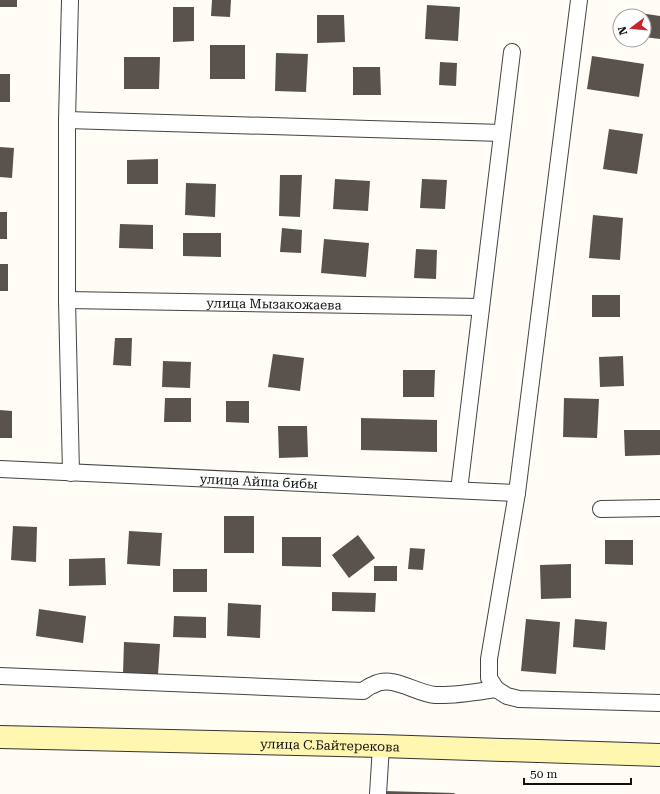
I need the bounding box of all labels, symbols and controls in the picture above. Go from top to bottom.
north arrow [612,8,652,48]
text: N [615,24,630,36]
street label: улица Мызакожаева [206,295,342,313]
street label: улица Айша бибы [199,471,318,492]
street label: улица С.Байтерекова [260,736,400,755]
scale bar [524,760,631,786]
text: 50 m [530,767,557,781]

